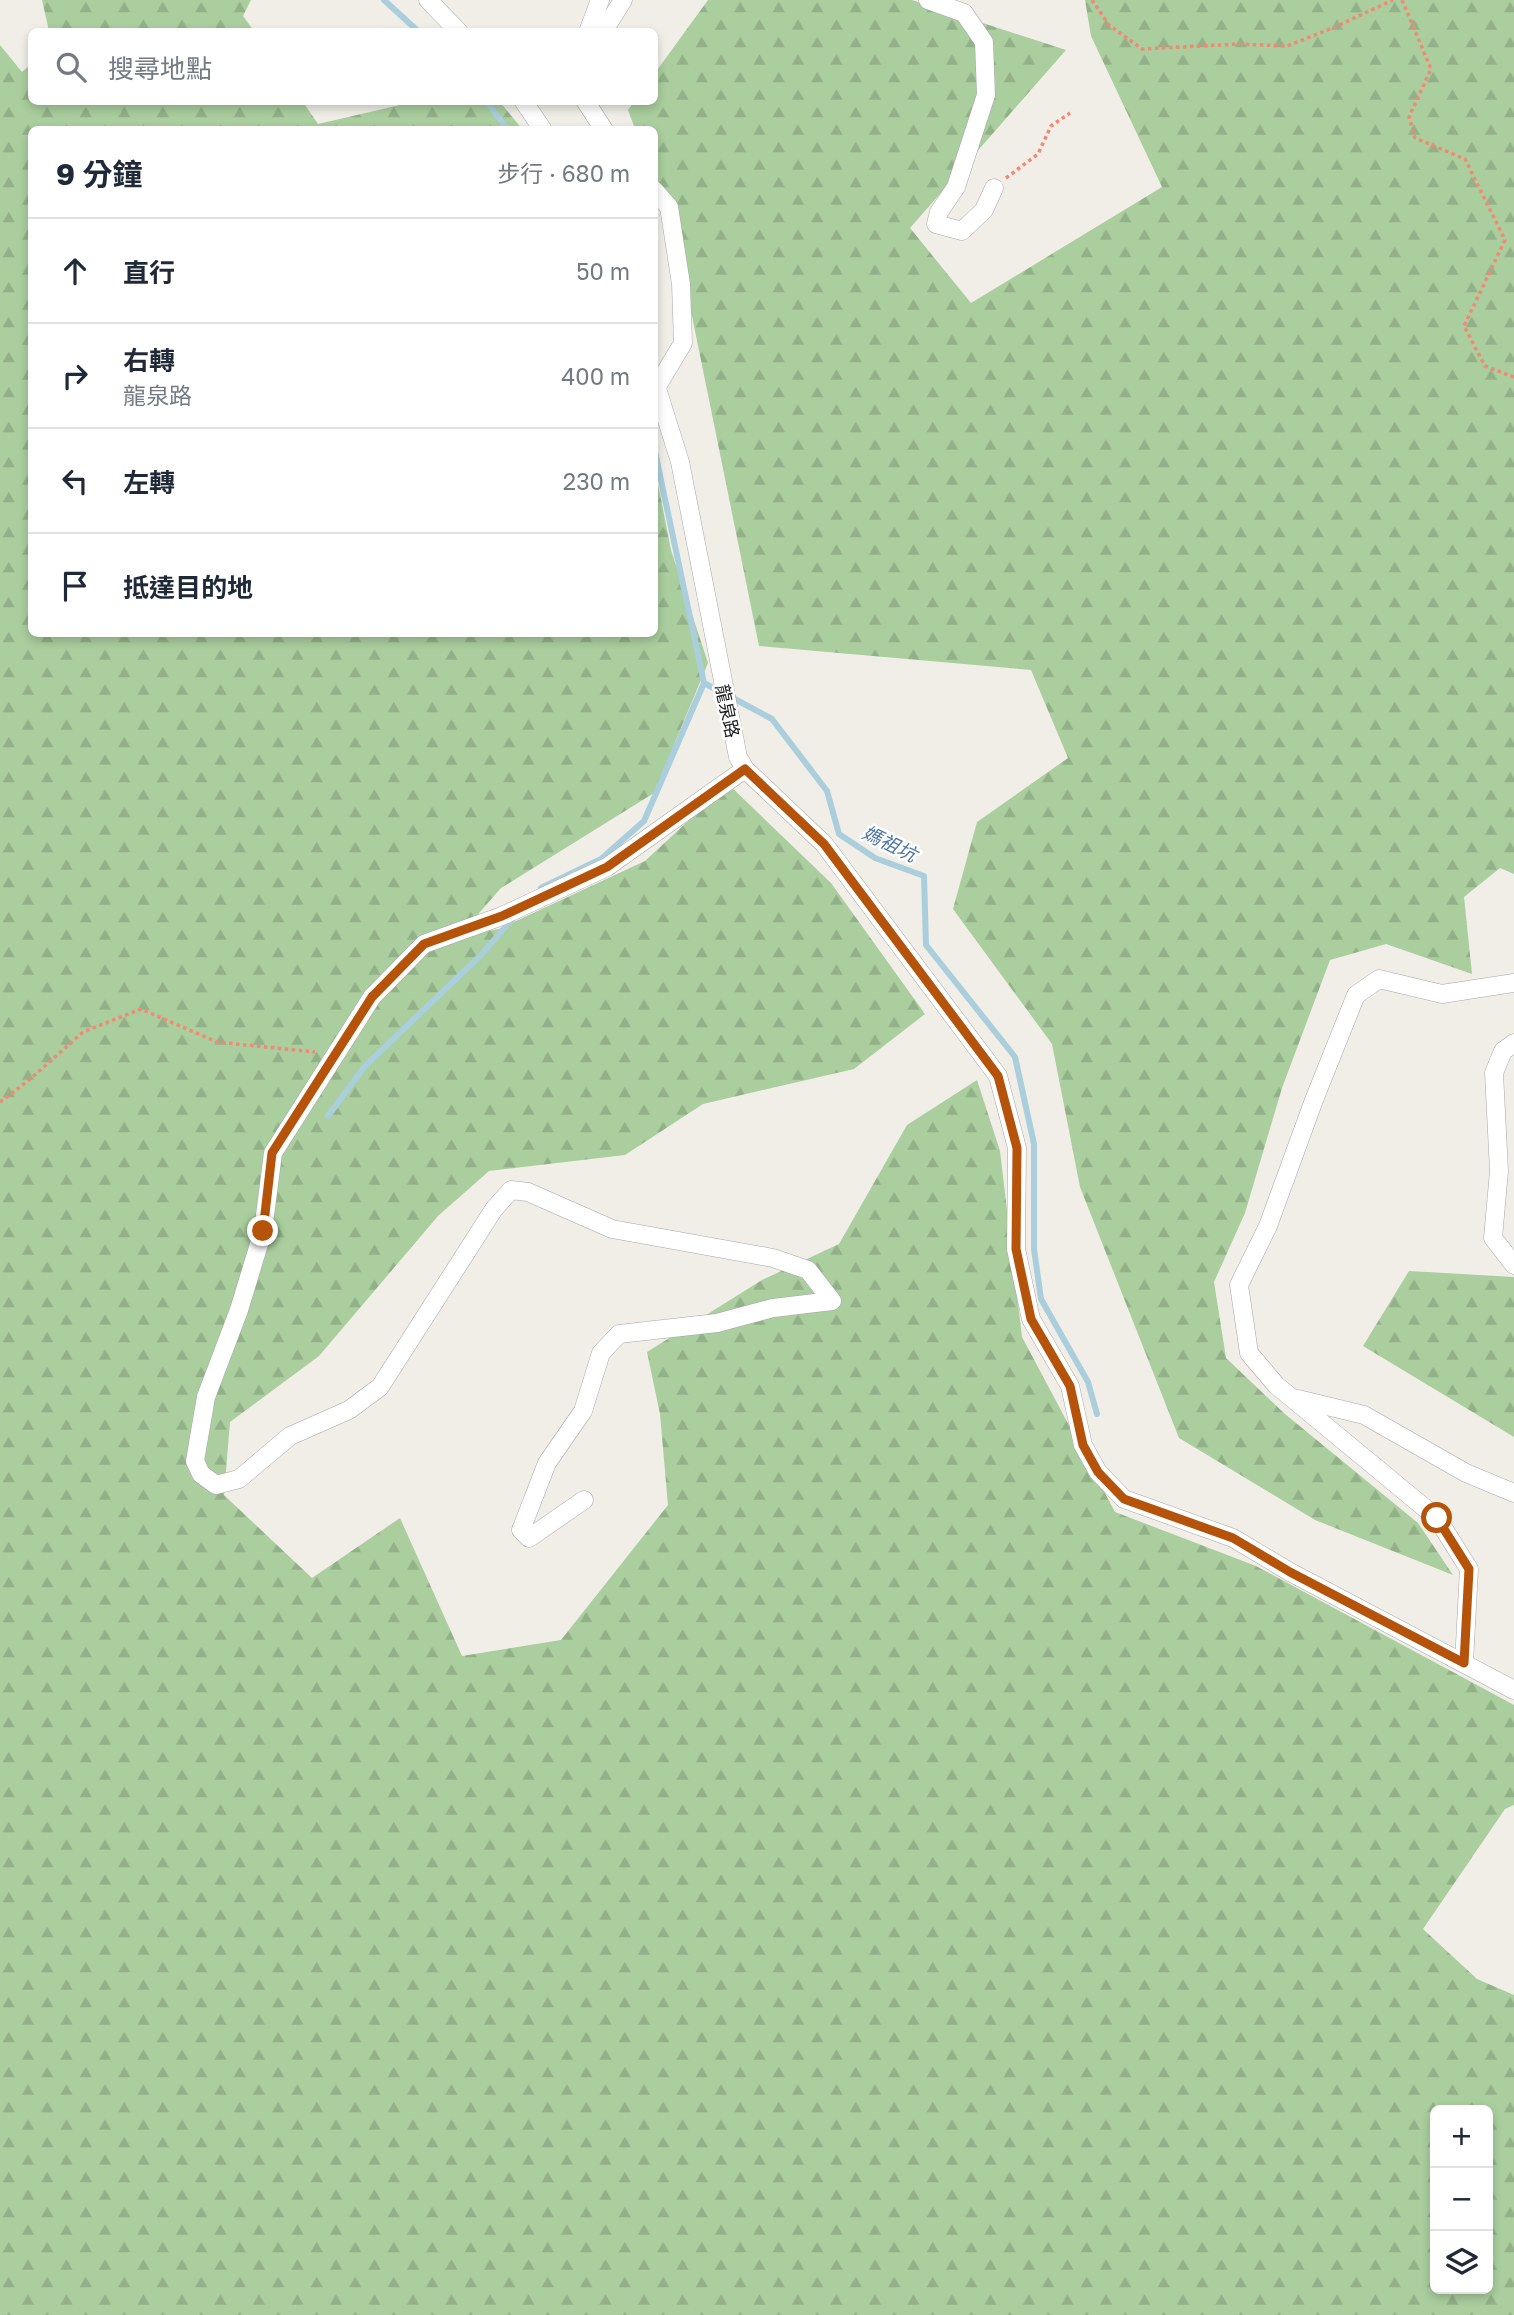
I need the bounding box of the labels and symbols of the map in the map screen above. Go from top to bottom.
street label: 龍泉路 [712,682,744,740]
water label: 媽祖坑 [859,820,923,867]
route end [247,1215,278,1246]
route start [1421,1502,1452,1533]

